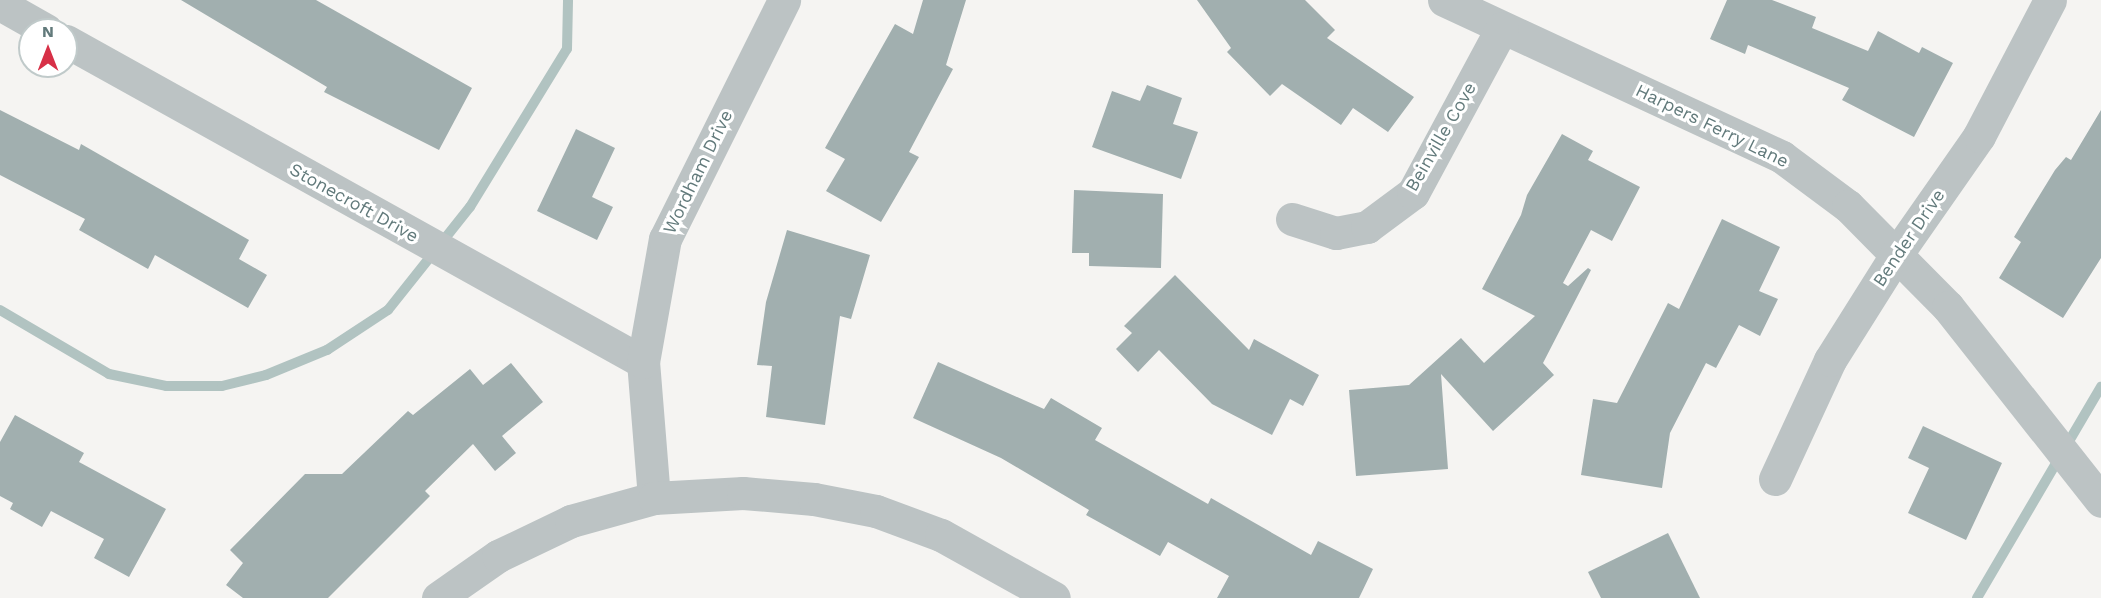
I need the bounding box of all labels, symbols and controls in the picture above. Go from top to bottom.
north arrow [18,18,78,78]
text: N [42,22,54,41]
street label: Beinville Cove [1401,79,1481,195]
street label: Harpers Ferry Lane [1632,79,1792,173]
street label: Wordham Drive [659,106,737,238]
street label: Stonecroft Drive [286,159,422,247]
street label: Bender Drive [1868,185,1950,291]

